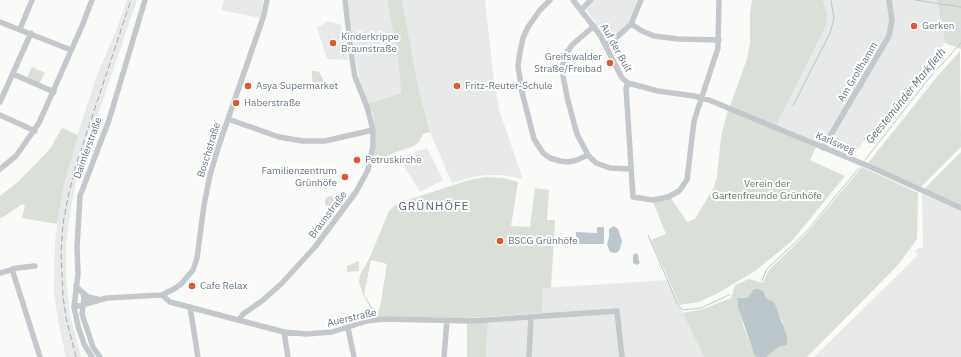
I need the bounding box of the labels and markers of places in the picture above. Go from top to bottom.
place label: Gerken [922,20,954,32]
marker: Gerken [909,21,919,31]
place label: Kinderkrippe Braunstraße [341,31,399,54]
marker: Kinderkrippe Braunstraße [328,38,338,48]
place label: Greifswalder Straße/Freibad [534,51,602,74]
marker: Greifswalder Straße/Freibad [605,58,615,68]
place label: Asya Supermarket [256,80,338,92]
place label: Fritz-Reuter-Schule [465,80,553,92]
marker: Asya Supermarket [243,81,253,91]
marker: Fritz-Reuter-Schule [452,81,462,91]
place label: Haberstraße [244,97,301,109]
marker: Haberstraße [231,98,241,108]
place label: Petruskirche [365,154,422,166]
marker: Petruskirche [352,155,362,165]
place label: Familienzentrum Grünhöfe [262,165,337,188]
marker: Familienzentrum Grünhöfe [340,172,350,182]
place label: BSCG Grünhöfe [508,235,578,247]
marker: BSCG Grünhöfe [495,236,505,246]
place label: Cafe Relax [200,280,247,292]
marker: Cafe Relax [187,281,197,291]

